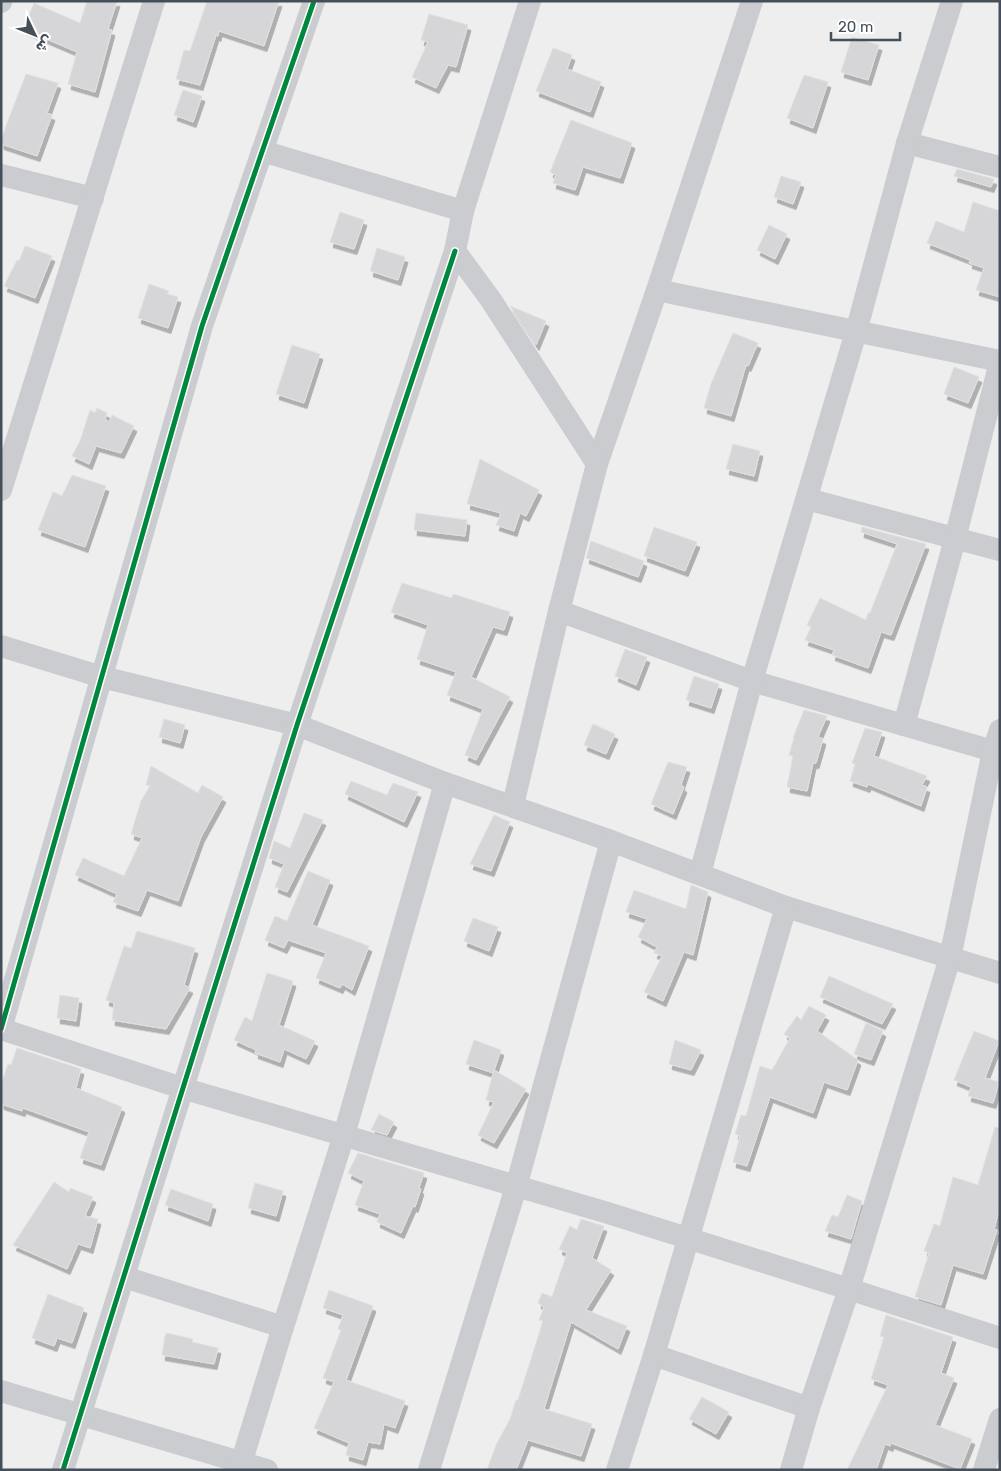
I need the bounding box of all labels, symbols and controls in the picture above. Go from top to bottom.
north arrow [10,10,60,60]
scale bar [831,10,900,42]
text: 20 m [838,18,873,36]
text: ش [32,31,56,56]

